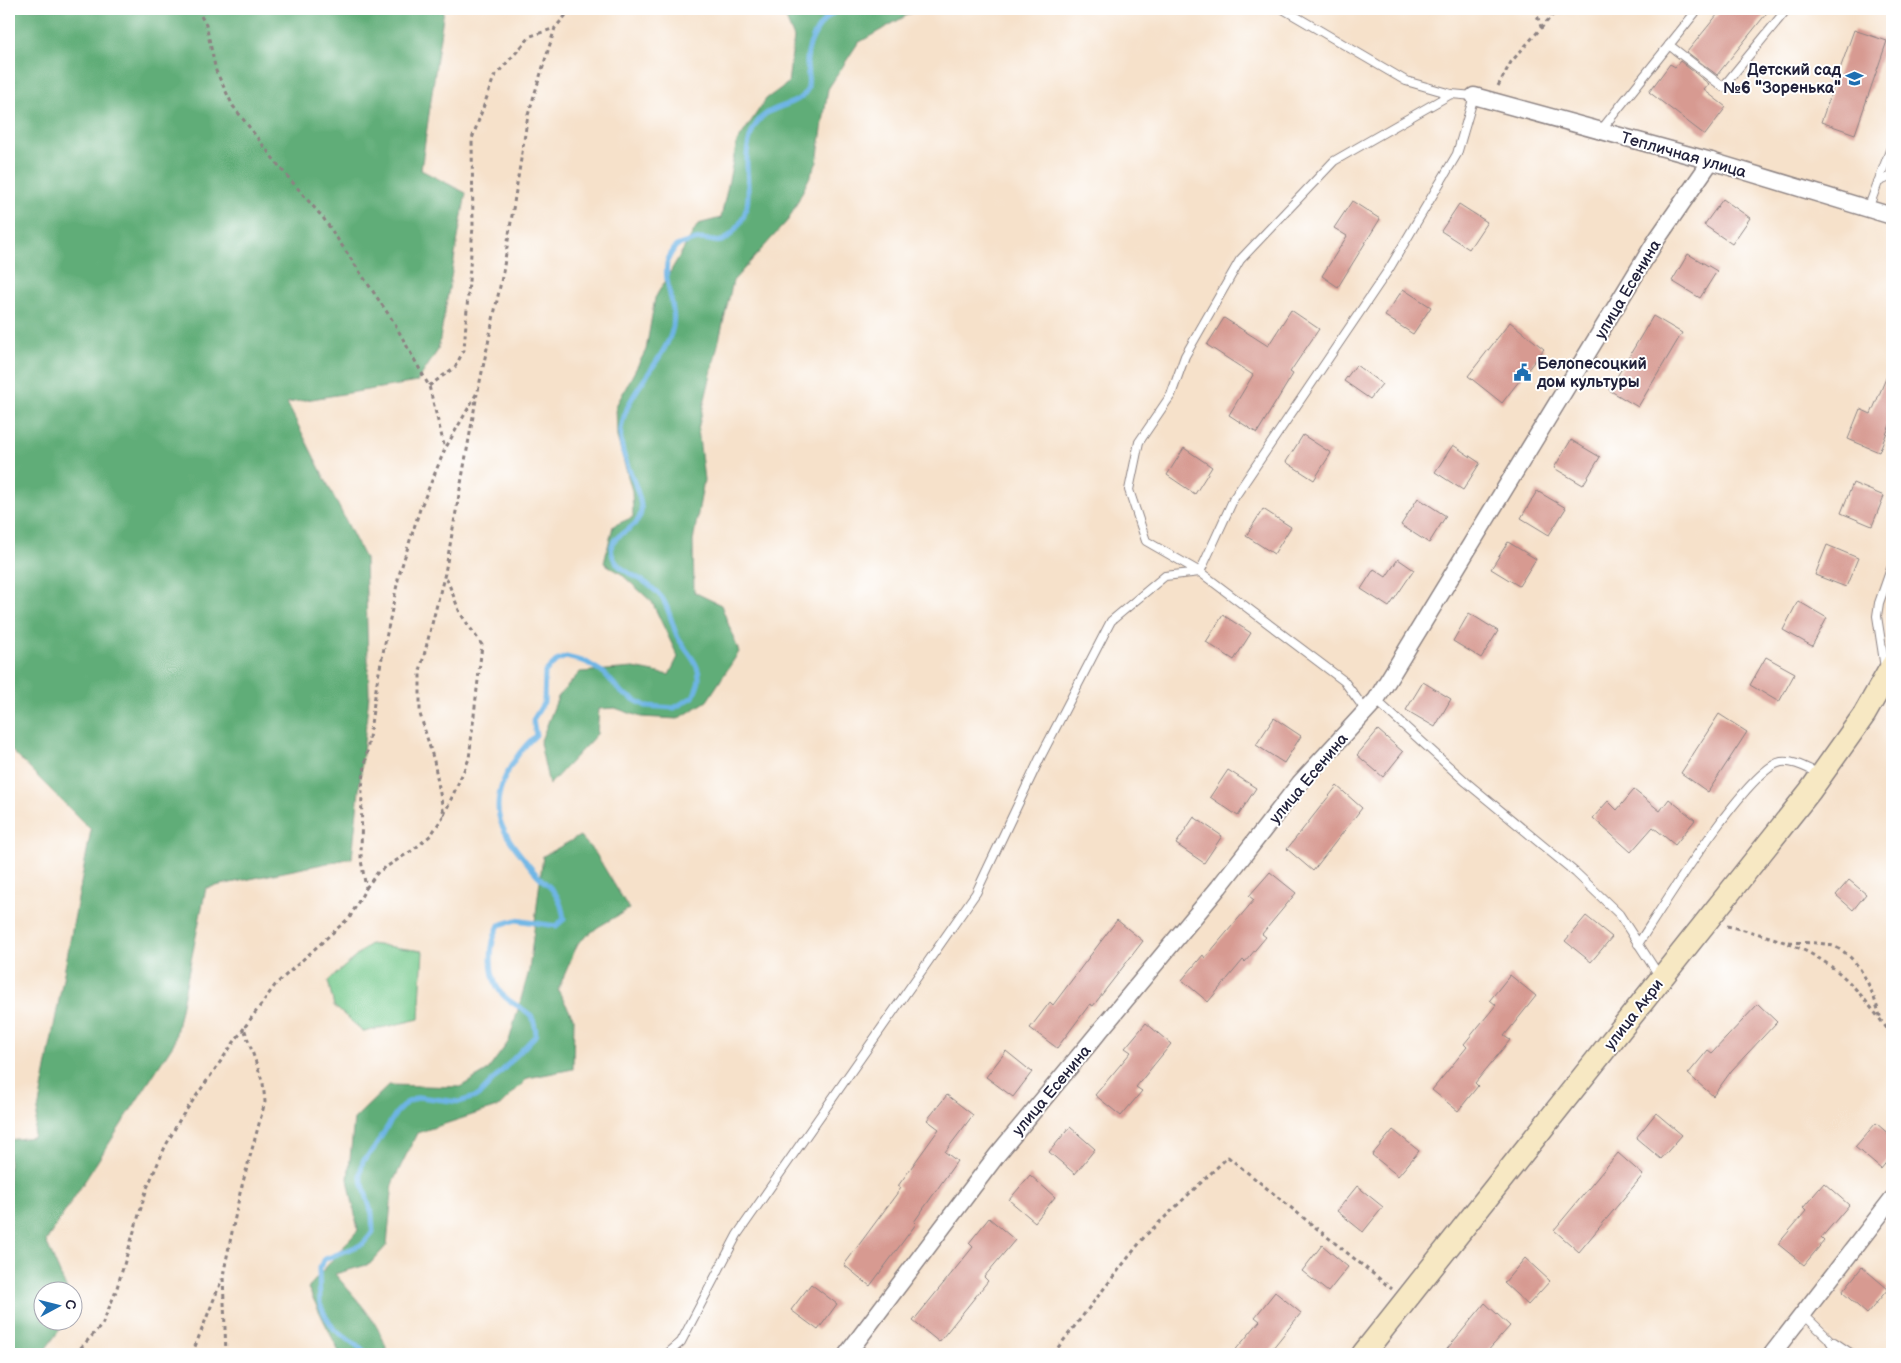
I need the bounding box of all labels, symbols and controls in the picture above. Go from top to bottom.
place label: Детский сад №6 "Зоренька" [1723,61,1841,98]
school or university icon: Детский сад №6 "Зоренька" [1845,68,1865,88]
street label: Тепличная улица [1619,128,1749,183]
street label: улица Есенина [1591,236,1666,343]
place label: Белопесоцкий дом культуры [1536,355,1647,392]
public building icon: Белопесоцкий дом культуры [1513,362,1533,382]
street label: улица Есенина [1266,729,1353,828]
street label: улица Акри [1601,976,1668,1054]
street label: улица Есенина [1009,1041,1096,1140]
north arrow [32,1280,82,1330]
text: С [61,1299,79,1311]

